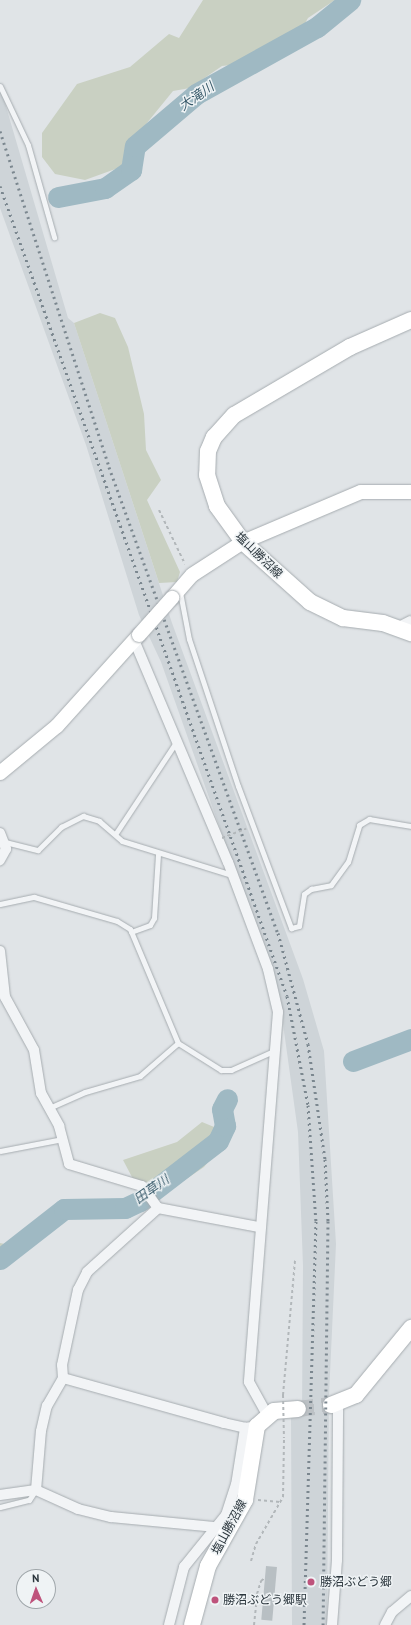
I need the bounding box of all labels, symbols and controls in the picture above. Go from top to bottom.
water label: 大滝川 [177,79,217,115]
street label: 塩山勝沼線 [232,529,286,581]
water label: 田草川 [132,1172,172,1208]
street label: 塩山勝沼線 [209,1497,249,1557]
north arrow [16,1569,56,1609]
text: N [32,1571,39,1585]
place label: 勝沼ぶどう郷 [320,1575,392,1589]
marker: 勝沼ぶどう郷 [305,1576,317,1588]
place label: 勝沼ぶどう郷駅 [223,1593,307,1607]
marker: 勝沼ぶどう郷駅 [210,1595,220,1605]

